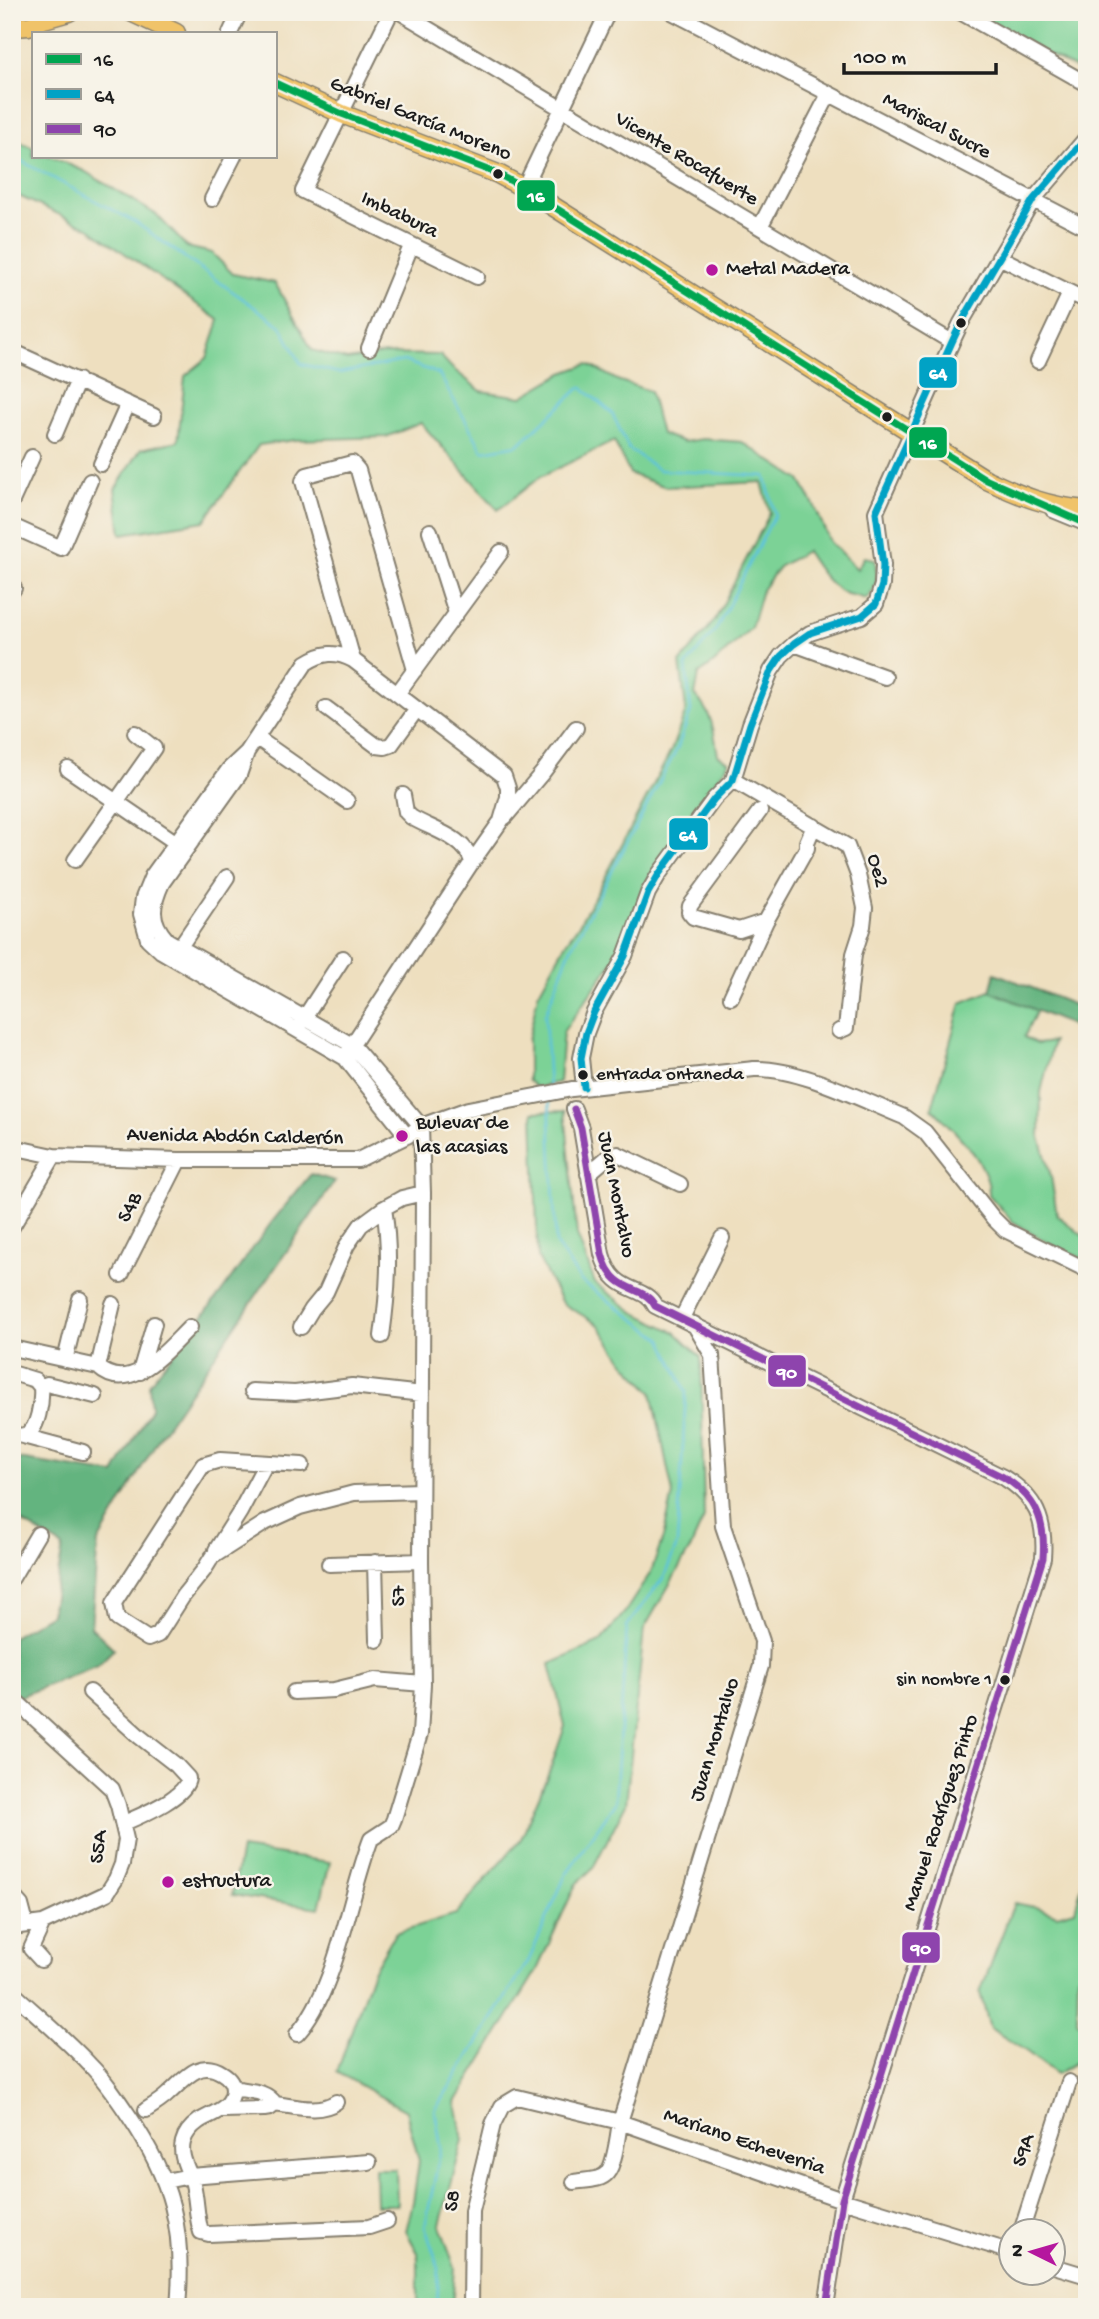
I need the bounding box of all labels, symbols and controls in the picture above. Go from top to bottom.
legend [32,32,276,158]
scale bar [844,32,996,76]
text: 100 m [853,47,906,72]
text: 16 [93,50,113,75]
street label: Gabriel García Moreno [326,72,515,168]
text: 64 [94,86,115,111]
street label: Mariscal Sucre [877,88,996,167]
street label: Vicente Rocafuerte [609,107,763,213]
text: 90 [93,120,117,145]
unlabelled marker [491,167,505,181]
line badge: 16 [516,179,556,212]
street label: Imbabura [356,187,443,246]
text: 16 [526,187,545,210]
place label: Metal Madera [726,258,851,283]
marker: Metal Madera [704,262,720,278]
unlabelled marker [954,316,968,330]
line badge: 64 [918,356,958,389]
text: 64 [929,364,948,387]
unlabelled marker [880,410,894,424]
line badge: 16 [908,426,948,459]
text: 16 [918,434,937,457]
line badge: 64 [668,817,709,851]
text: 64 [679,826,698,849]
street label: Oe2 [859,851,893,891]
place label: entrada ontaneda [596,1064,745,1087]
marker: entrada ontaneda [576,1068,590,1082]
place label: Bulevar de las acasias [415,1112,510,1161]
street label: Avenida Abdón Calderón [126,1124,344,1152]
marker: Bulevar de las acasias [394,1128,410,1144]
street label: Juan Montalvo [591,1130,640,1260]
street label: S4B [113,1188,150,1227]
line badge: 90 [767,1354,807,1388]
text: 90 [776,1363,797,1386]
street label: S7 [387,1584,413,1607]
place label: sin nombre 1 [896,1669,992,1692]
marker: sin nombre 1 [998,1673,1012,1687]
street label: Juan Montalvo [685,1675,747,1805]
street label: Manuel Rodríguez Pinto [898,1711,986,1914]
street label: S5A [86,1827,115,1865]
place label: estructura [182,1870,272,1895]
marker: estructura [160,1874,176,1890]
line badge: 90 [901,1931,941,1964]
text: 90 [910,1939,931,1962]
street label: Mariano Echeverria [660,2104,829,2183]
street label: S9A [1008,2130,1042,2170]
street label: S8 [440,2189,468,2213]
north arrow [998,2218,1068,2288]
text: N [1007,2244,1031,2258]

